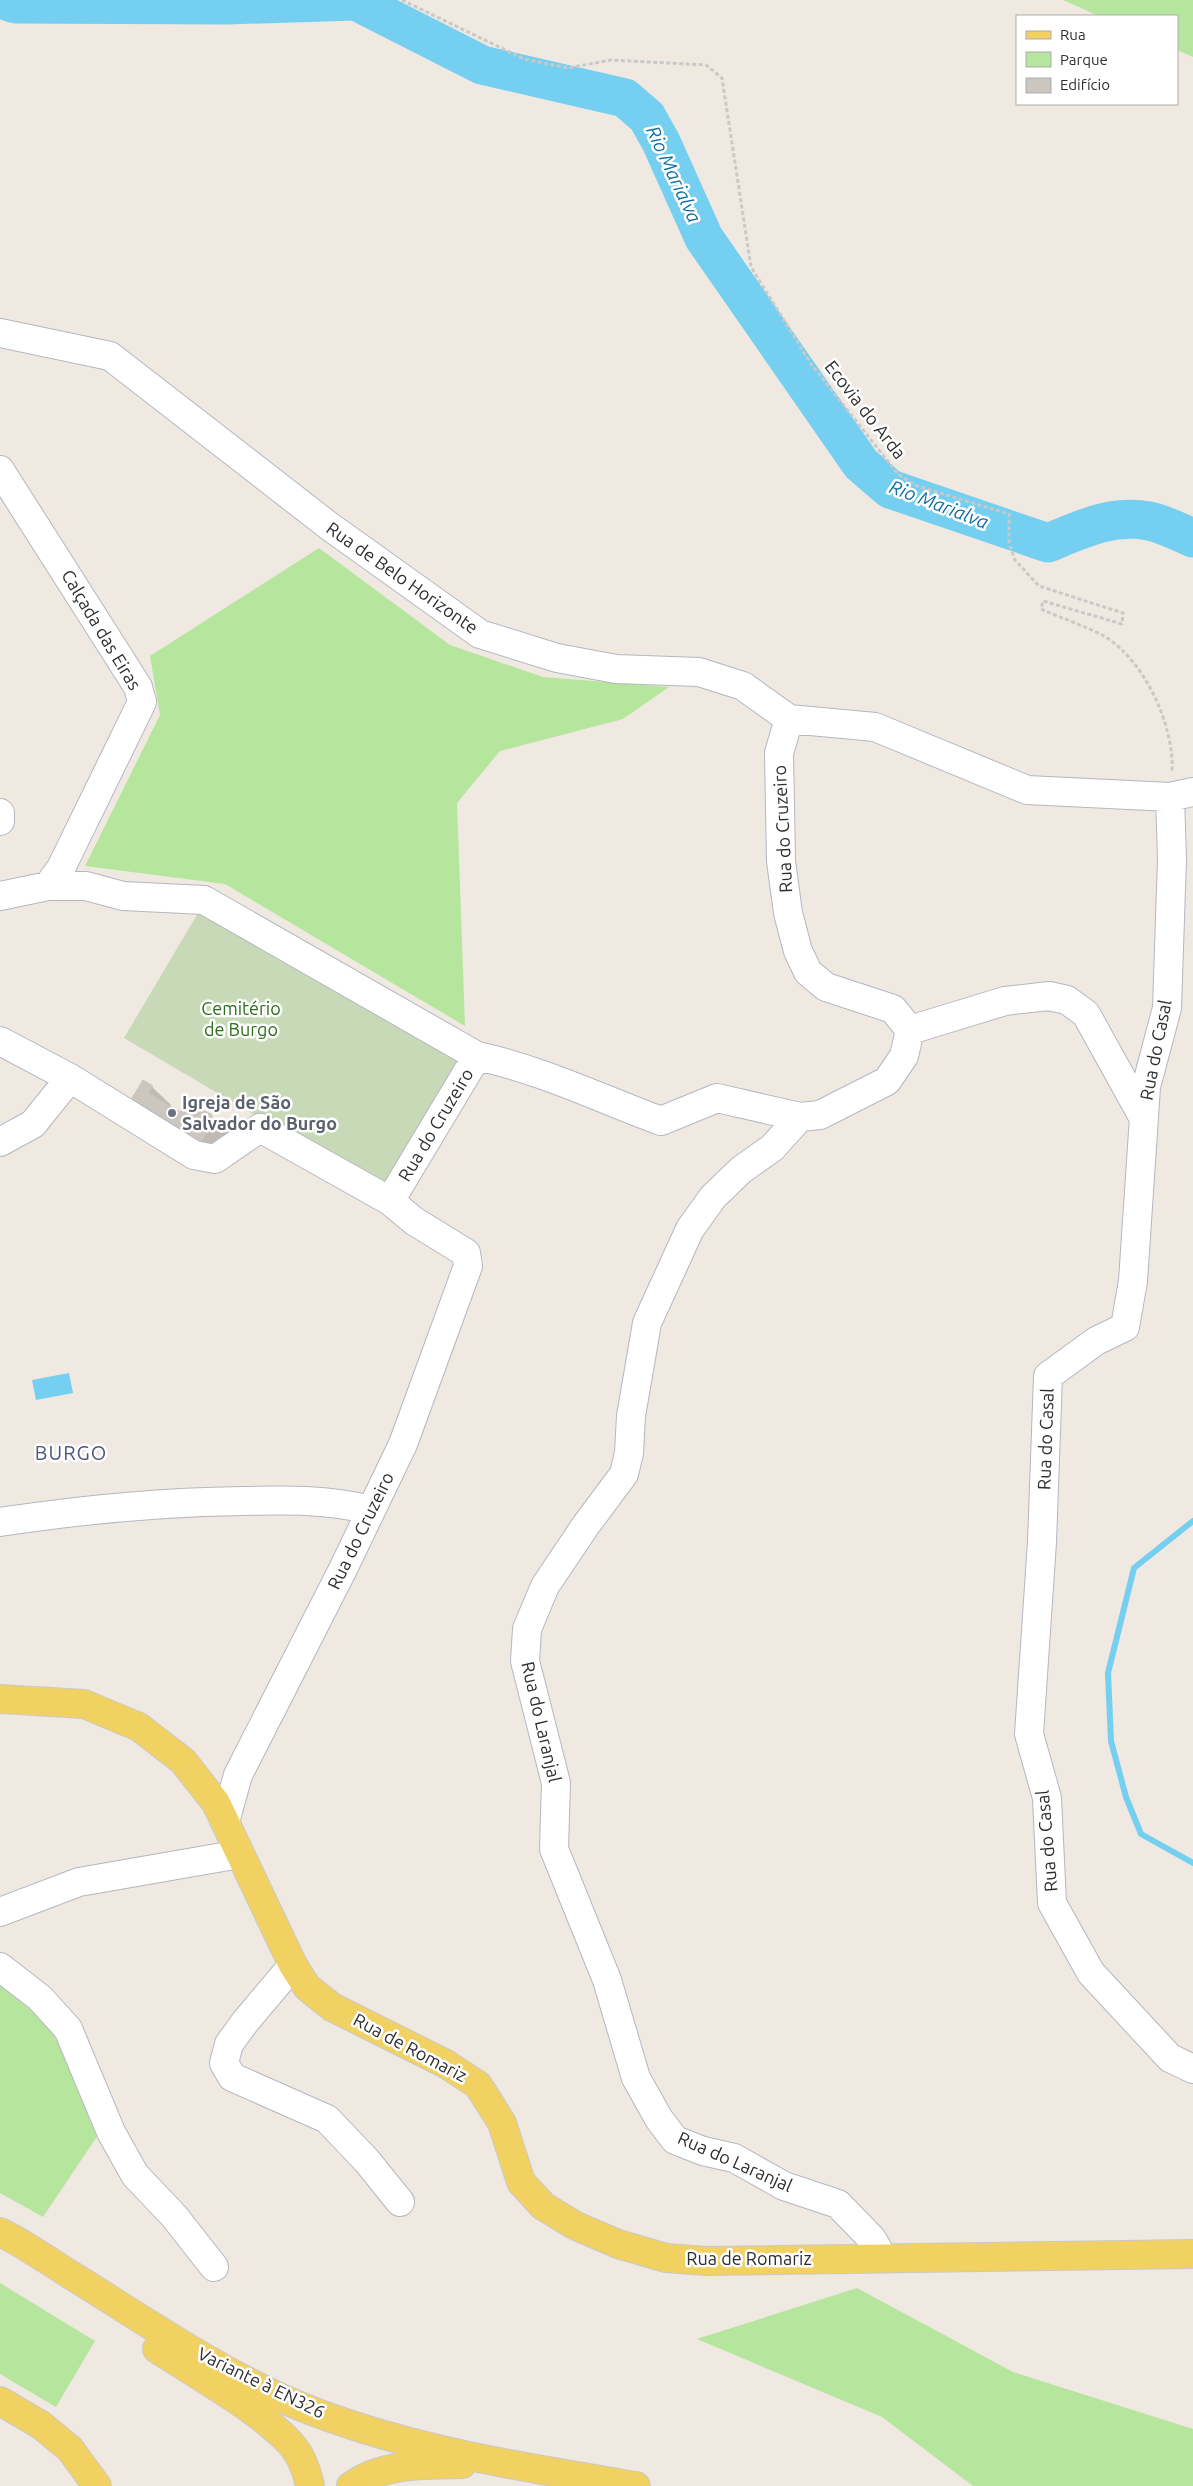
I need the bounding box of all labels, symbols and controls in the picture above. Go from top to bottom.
legend [1016,15,1178,105]
text: Rua [1060,26,1086,43]
text: Parque [1060,51,1108,68]
text: Edifício [1060,76,1110,93]
water label: Rio Marialva [642,122,706,226]
street label: Ecovia do Arda [821,356,910,462]
water label: Rio Marialva [886,475,992,533]
street label: Rua de Belo Horizonte [323,517,482,637]
street label: Calçada das Eiras [58,566,146,693]
street label: Rua do Cruzeiro [769,765,795,893]
street label: Rua do Casal [1135,997,1175,1102]
park label: Cemitério de Burgo [201,998,281,1039]
street label: Rua do Cruzeiro [394,1064,477,1184]
place label: Igreja de São Salvador do Burgo [182,1092,337,1133]
marker: Igreja de São Salvador do Burgo [166,1107,178,1119]
street label: Rua do Casal [1033,1387,1057,1490]
district label: BURGO [35,1441,107,1464]
street label: Rua do Cruzeiro [323,1469,397,1592]
street label: Rua do Laranjal [518,1660,566,1784]
street label: Rua do Casal [1032,1789,1060,1893]
street label: Rua de Romariz [350,2009,471,2085]
street label: Rua do Laranjal [675,2127,796,2195]
street label: Rua de Romariz [686,2248,812,2268]
street label: Variante à EN326 [195,2343,328,2422]

